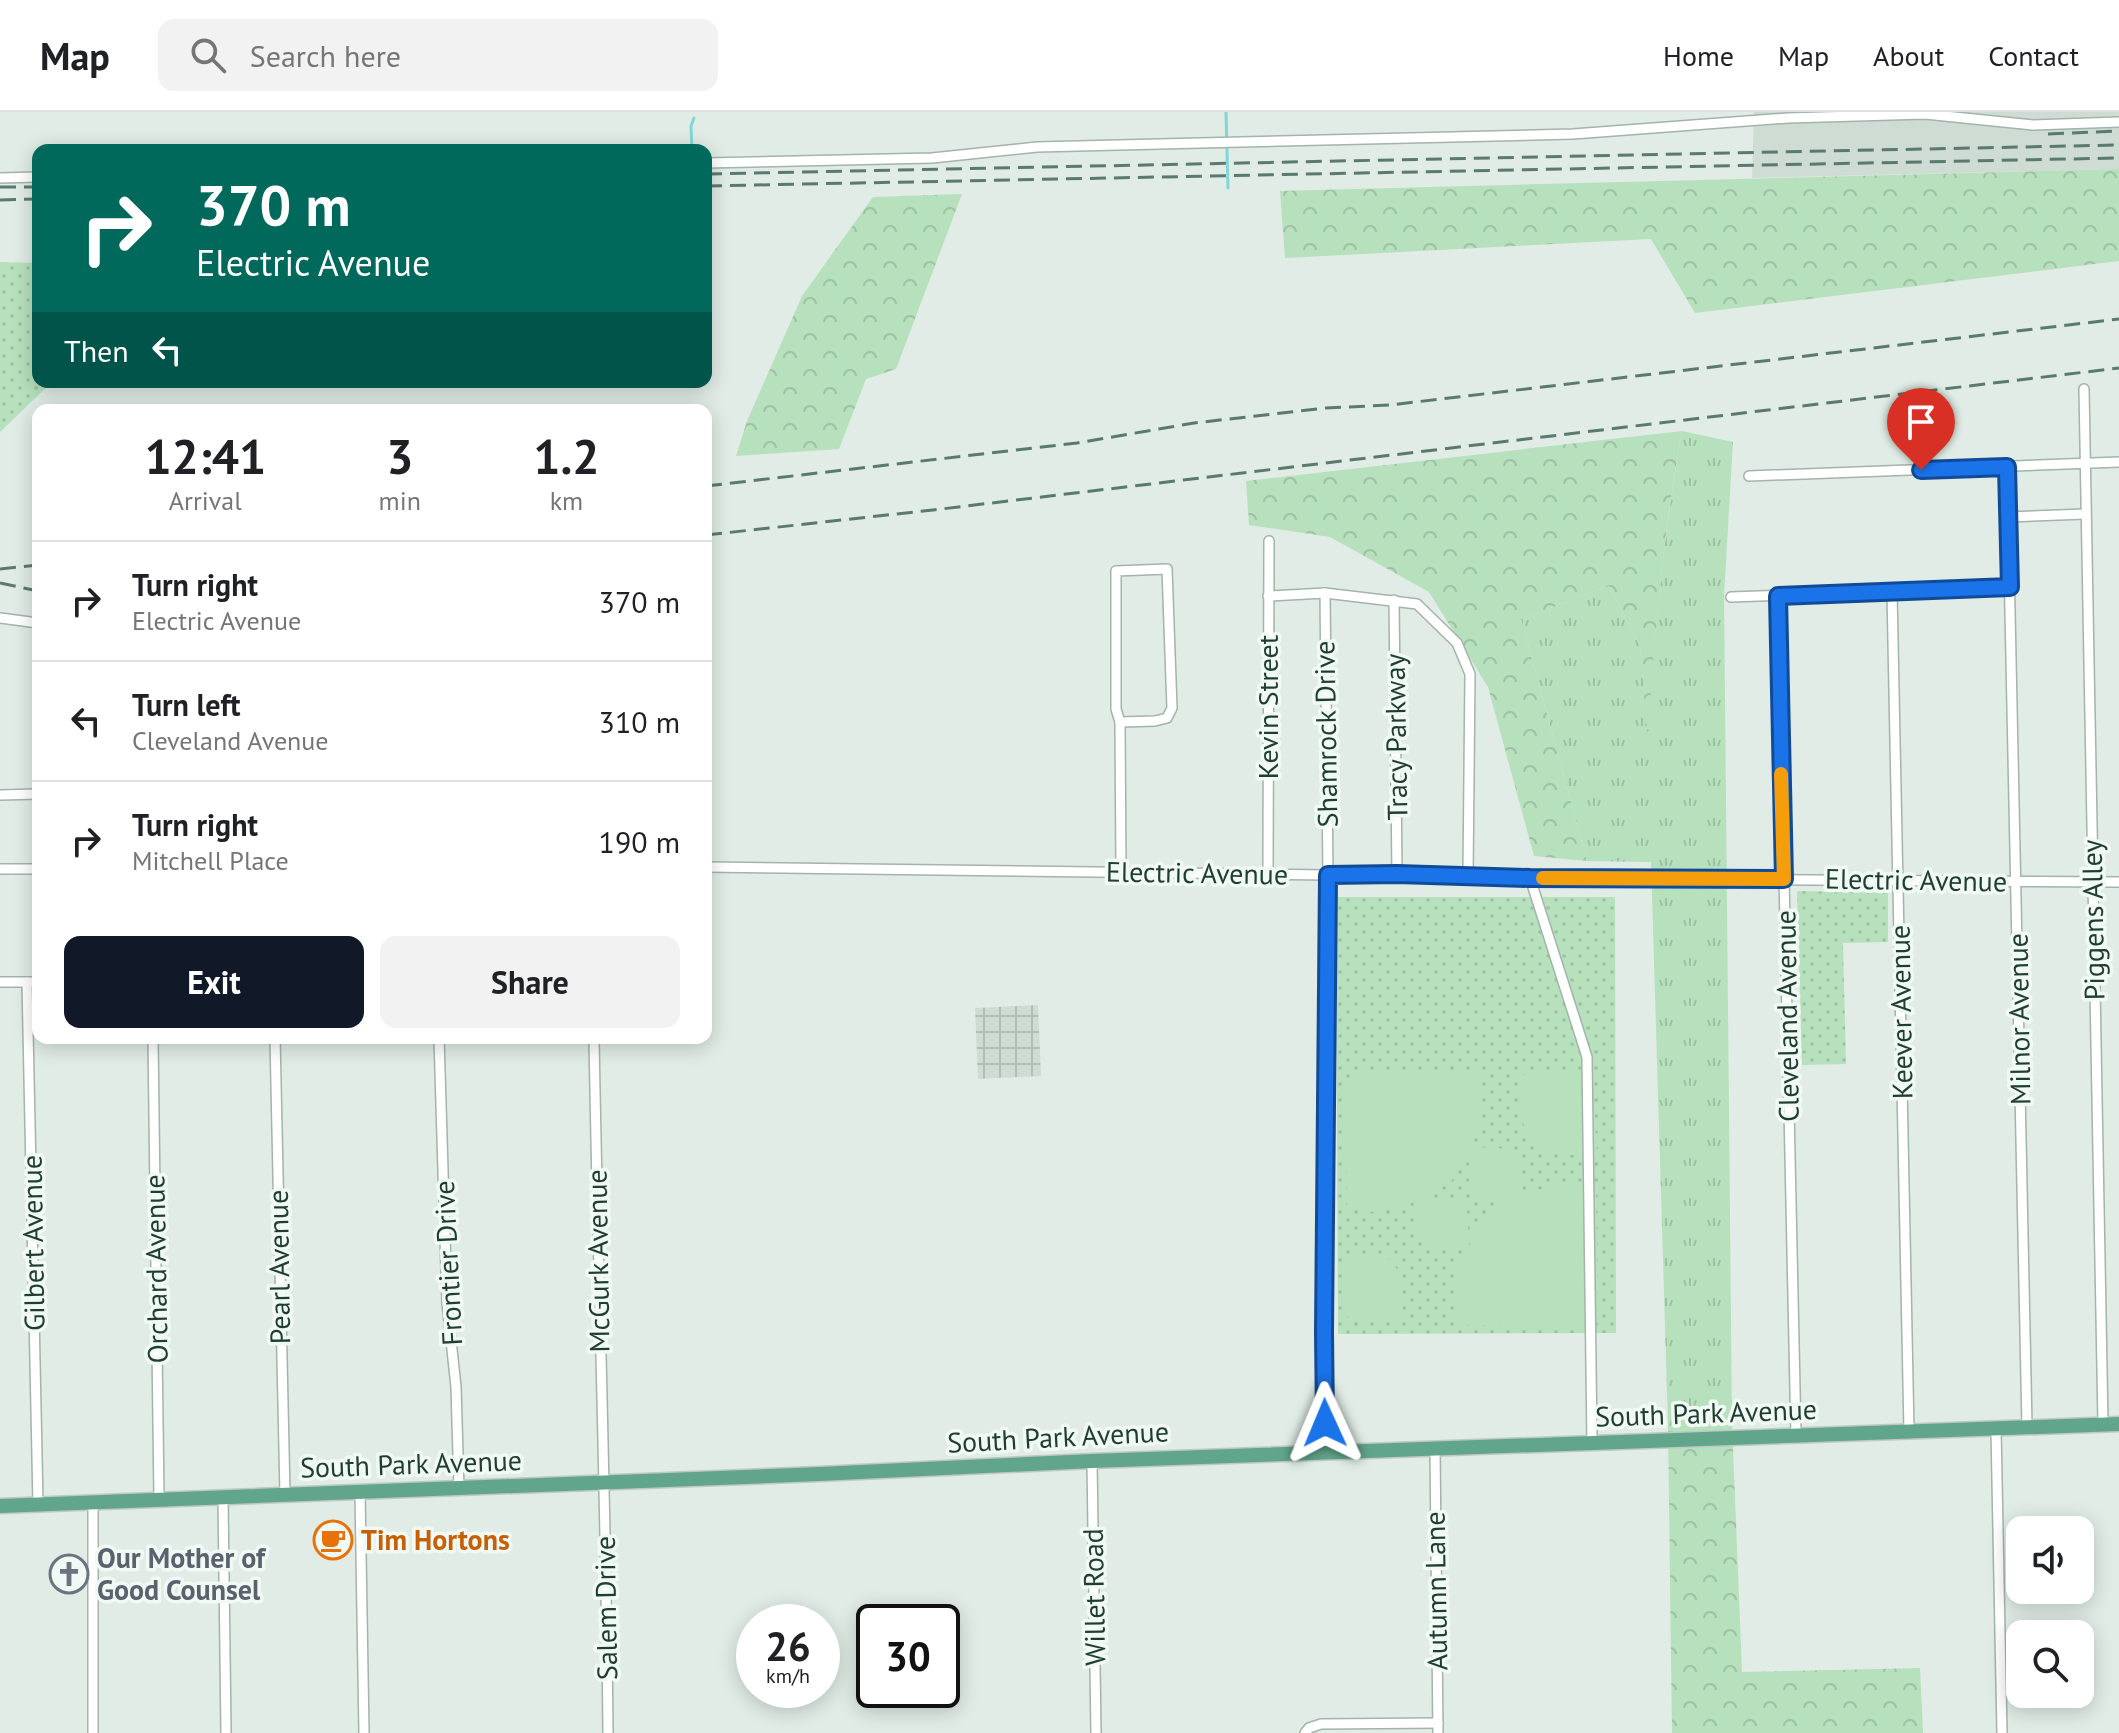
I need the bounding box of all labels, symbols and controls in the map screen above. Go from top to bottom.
search box [158,19,718,91]
text: Map [40,31,110,80]
icon: search [186,33,230,77]
text: Search here [250,36,401,75]
text: Home [1663,37,1734,74]
text: Map [1778,37,1829,74]
text: About [1873,37,1944,74]
text: Contact [1988,37,2079,74]
text: 370 m [196,169,351,241]
icon: right [64,176,168,280]
text: Electric Avenue [196,239,430,286]
icon: left [145,328,189,372]
text: Then [64,331,129,370]
pin [1887,388,1955,470]
icon: arrive [1899,400,1943,444]
text: 12:41 [144,425,266,487]
text: 3 [386,425,413,487]
text: 1.2 [533,425,600,487]
text: Arrival [169,484,242,517]
text: min [379,484,421,517]
text: km [550,484,583,517]
text: Turn right [132,565,258,604]
icon: right [64,579,108,623]
text: 370 m [599,582,680,621]
text: Electric Avenue [132,604,301,637]
street label: Kevin Street [1249,634,1286,779]
street label: Shamrock Drive [1305,640,1346,828]
street label: Tracy Parkway [1376,653,1415,821]
text: Turn left [132,685,240,724]
icon: left [64,699,108,743]
text: 310 m [599,702,680,741]
text: Cleveland Avenue [132,724,329,757]
text: Turn right [132,805,258,844]
icon: right [64,819,108,863]
text: 190 m [599,822,680,861]
street label: Piggens Alley [2073,839,2112,1001]
text: Mitchell Place [132,844,289,877]
street label: Electric Avenue [1106,852,1288,893]
street label: Electric Avenue [1825,859,2007,900]
street label: Cleveland Avenue [1766,910,1807,1122]
street label: Keever Avenue [1880,925,1921,1099]
street label: Milnor Avenue [1999,933,2038,1105]
button: Exit [64,936,364,1028]
button: Share [380,936,680,1028]
street label: Gilbert Avenue [12,1155,53,1331]
street label: McGurk Avenue [577,1169,618,1353]
street label: Orchard Avenue [135,1174,176,1364]
street label: Frontier Drive [425,1180,470,1347]
street label: Pearl Avenue [259,1189,298,1345]
position arrow [1283,1381,1367,1465]
street label: South Park Avenue [1594,1390,1818,1435]
street label: South Park Avenue [946,1412,1170,1461]
street label: South Park Avenue [299,1441,523,1486]
street label: Autumn Lane [1416,1511,1455,1671]
map controls [2006,1516,2094,1708]
button: sound [2006,1516,2094,1604]
cafe icon: Tim Hortons [312,1519,354,1561]
place label: Tim Hortons [361,1521,510,1558]
street label: Willet Road [1074,1528,1113,1666]
street label: Salem Drive [586,1536,625,1680]
place label: Our Mother of Good Counsel [97,1539,267,1608]
church icon: Our Mother of Good Counsel [48,1553,90,1595]
speed limit sign: 30 [856,1604,960,1708]
text: 26 [765,1620,811,1672]
button: search [2006,1620,2094,1708]
text: km/h [766,1663,810,1689]

